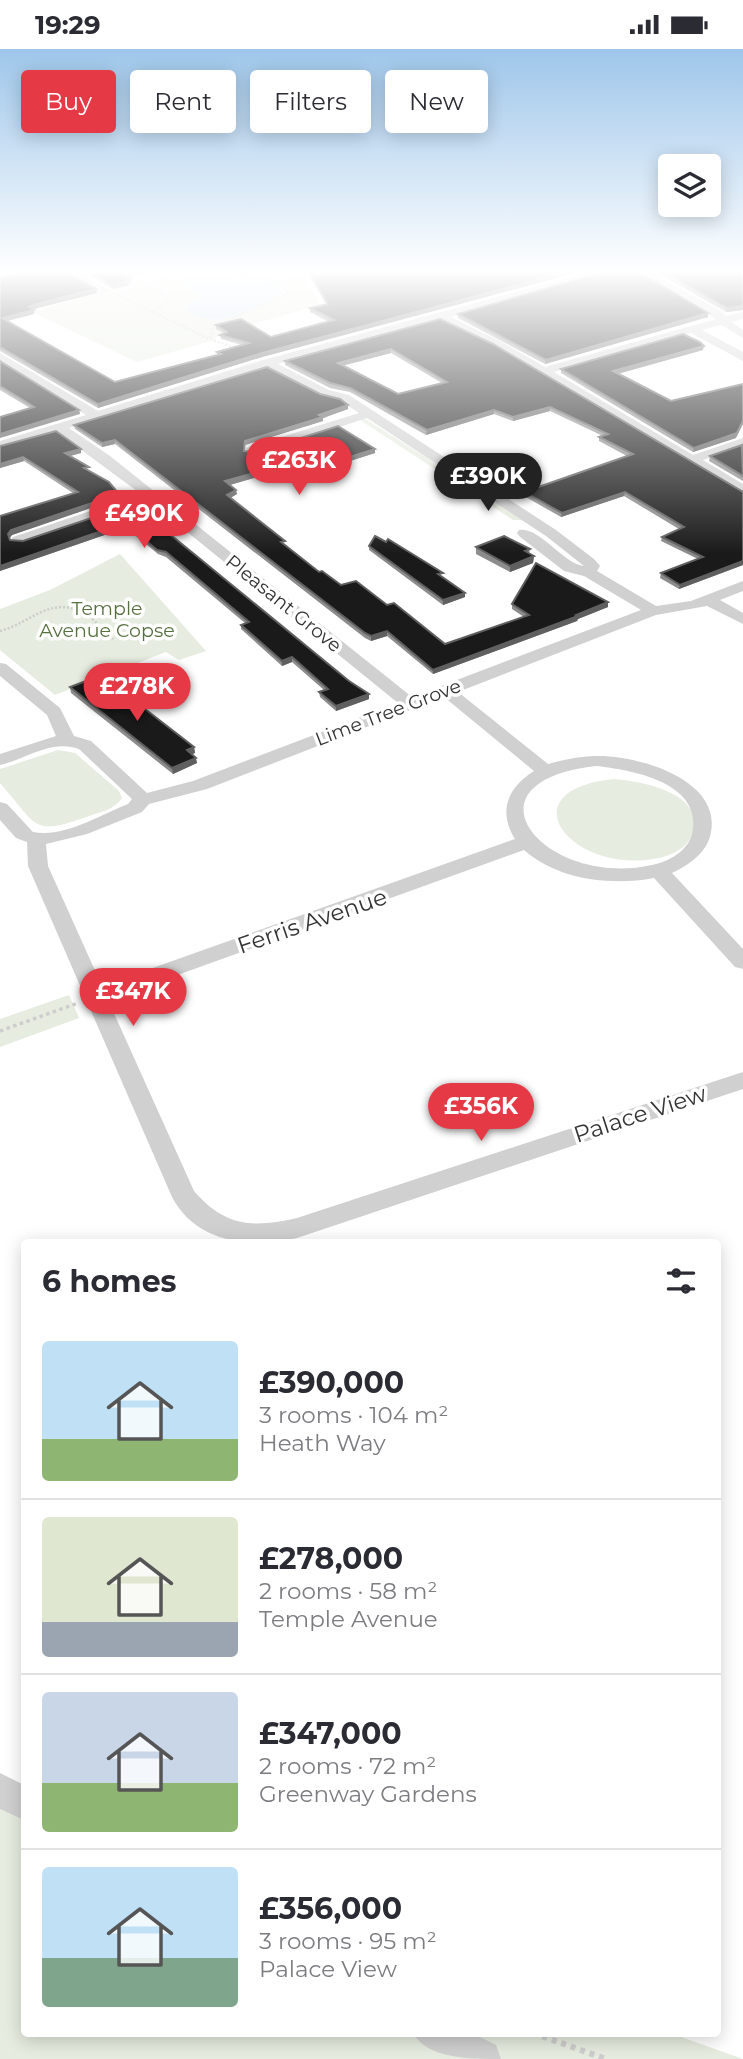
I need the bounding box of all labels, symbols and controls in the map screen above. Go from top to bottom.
text: 19:29 [35,9,100,41]
chip: Buy [21,70,116,133]
chip: Rent [130,70,236,133]
chip: Filters [250,70,371,133]
chip: New [385,70,488,133]
map controls [658,154,721,217]
button: layers [658,154,721,217]
pin: £263K [250,437,348,497]
text: £263K [262,446,336,474]
pin: £390K [439,454,537,513]
text: £390K [450,462,526,490]
pin: £490K [95,491,193,550]
text: £490K [105,499,183,527]
street label: Pleasant Grove [221,550,346,657]
park label: Temple Avenue Copse [39,597,175,642]
pin: £278K [88,663,186,723]
text: £278K [100,672,174,700]
street label: Lime Tree Grove [312,674,464,751]
street label: Ferris Avenue [234,882,390,960]
pin: £347K [84,969,182,1028]
text: £347K [96,977,170,1005]
street label: Palace View [570,1079,711,1149]
pin: £356K [432,1083,530,1143]
text: £356K [444,1092,518,1120]
icon: filters [662,1262,700,1300]
text: 6 homes [42,1263,177,1300]
text: £390,000 [259,1364,404,1401]
icon: home [98,1369,182,1453]
text: 3 rooms · 104 m² [259,1401,448,1429]
text: Heath Way [259,1429,386,1457]
text: £278,000 [259,1540,403,1577]
icon: home [98,1545,182,1629]
text: 2 rooms · 58 m² [259,1577,437,1605]
text: Temple Avenue [259,1605,438,1633]
text: £347,000 [259,1715,402,1752]
icon: home [98,1720,182,1804]
text: 2 rooms · 72 m² [259,1752,436,1780]
text: Greenway Gardens [259,1780,477,1808]
text: £356,000 [259,1890,402,1927]
icon: home [98,1895,182,1979]
text: 3 rooms · 95 m² [259,1927,437,1955]
text: Palace View [259,1955,397,1983]

